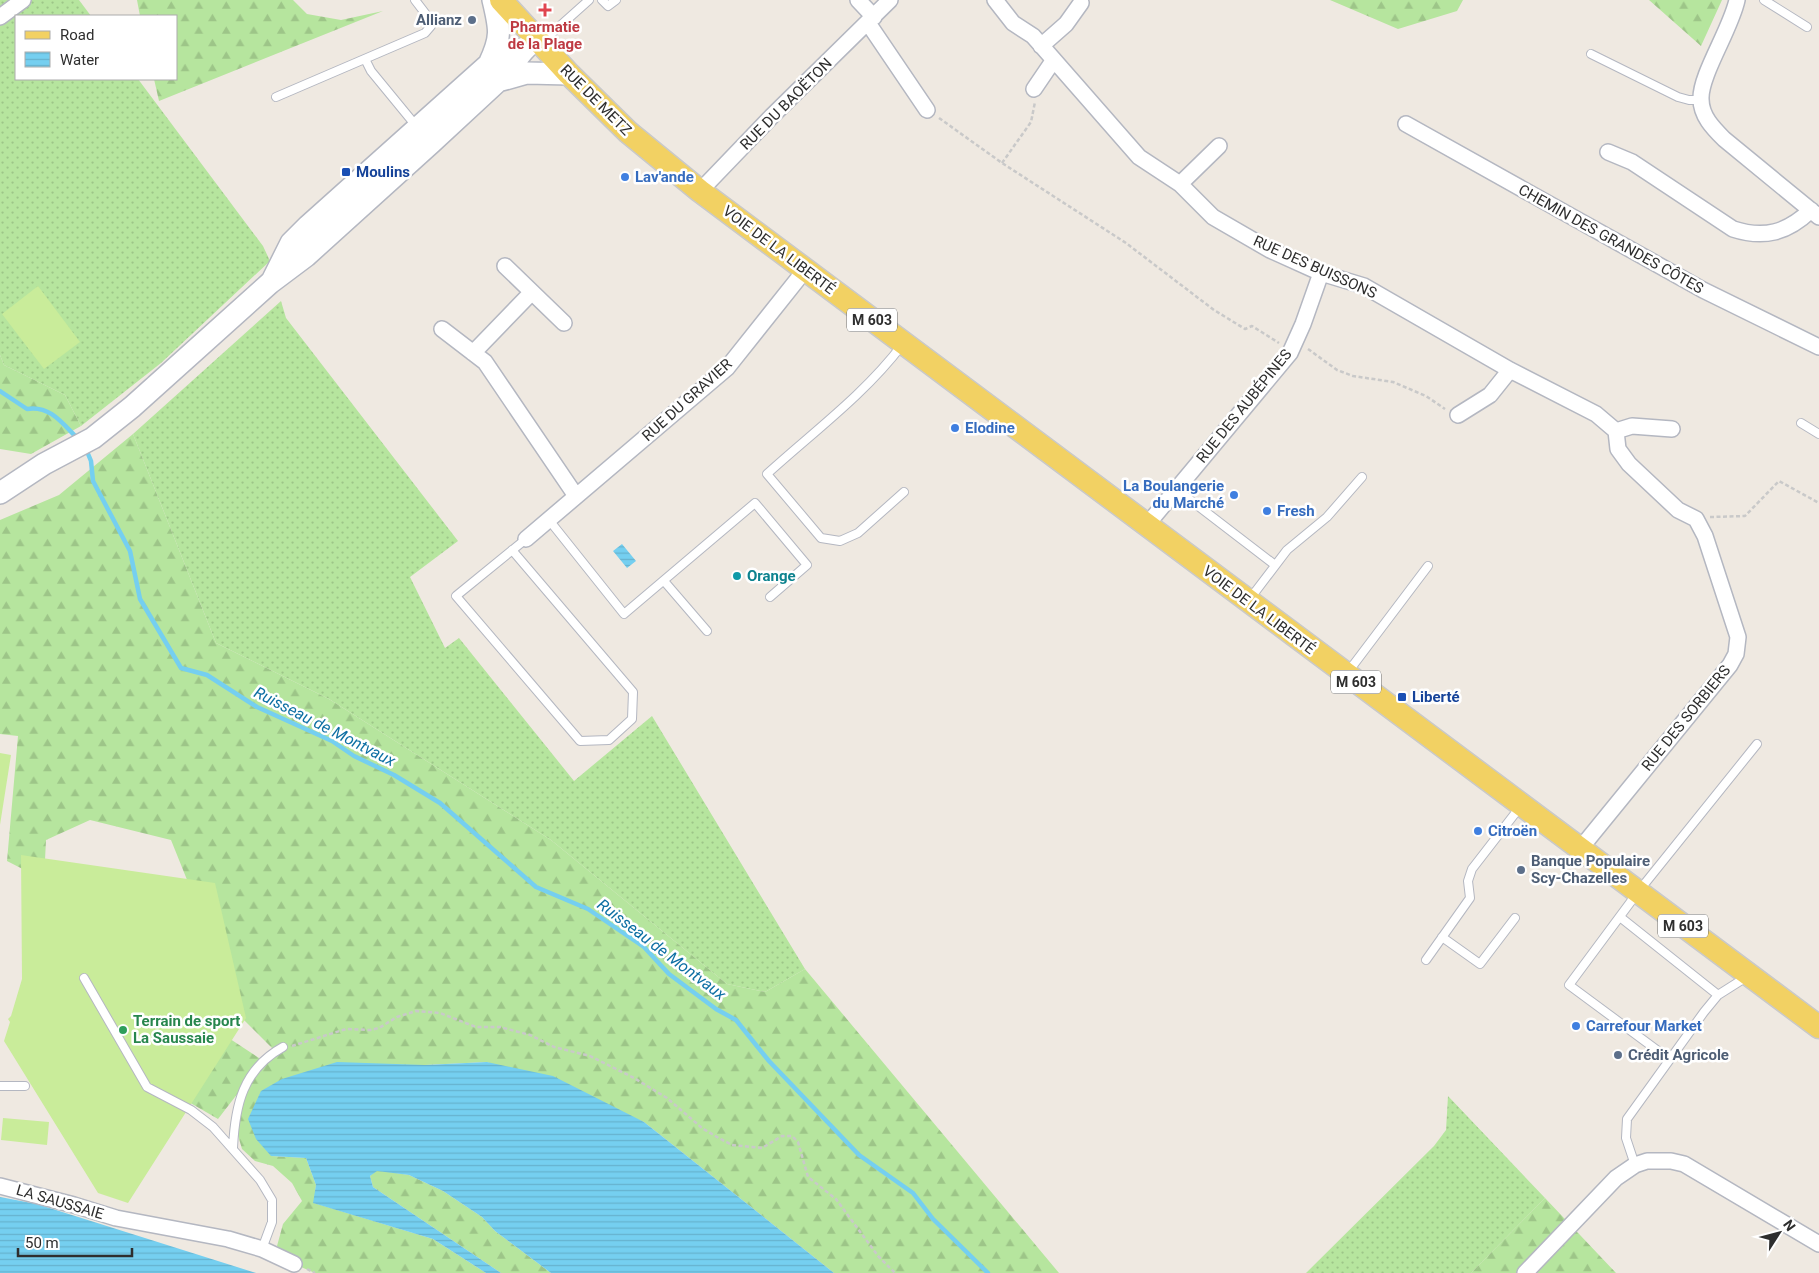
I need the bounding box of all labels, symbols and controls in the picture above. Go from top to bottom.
marker: Pharmatie de la Plage [539,4,551,16]
place label: Allianz [416,11,462,29]
marker: Allianz [466,14,478,26]
legend [15,15,178,80]
place label: Pharmatie de la Plage [508,18,582,53]
text: Road [60,26,94,44]
text: Water [60,51,99,69]
street label: RUE DU BAOËTON [736,54,836,154]
street label: RUE DE METZ [557,61,635,139]
place label: Moulins [356,163,410,181]
marker: Moulins [340,166,352,178]
place label: Lav'ande [635,168,694,186]
marker: Lav'ande [619,171,631,183]
street label: CHEMIN DES GRANDES CÔTES [1515,181,1707,298]
street label: VOIE DE LA LIBERTÉ [719,202,839,298]
street label: RUE DES BUISSONS [1251,232,1380,302]
road number: M 603 [847,308,897,332]
street label: RUE DES AUBÉPINES [1193,345,1295,467]
street label: RUE DU GRAVIER [638,355,736,445]
place label: Elodine [965,419,1015,437]
marker: Elodine [949,422,961,434]
place label: La Boulangerie du Marché [1123,477,1224,512]
marker: La Boulangerie du Marché [1228,489,1240,501]
place label: Fresh [1277,502,1315,520]
marker: Fresh [1261,505,1273,517]
street label: VOIE DE LA LIBERTÉ [1199,562,1319,658]
place label: Orange [747,567,796,585]
marker: Orange [731,570,743,582]
street label: RUE DES SORBIERS [1638,661,1734,774]
road number: M 603 [1331,670,1381,694]
water label: Ruisseau de Montvaux [251,683,399,770]
place label: Liberté [1412,688,1460,706]
marker: Liberté [1396,691,1408,703]
place label: Citroën [1488,822,1537,840]
marker: Citroën [1472,825,1484,837]
place label: Banque Populaire Scy-Chazelles [1531,852,1650,887]
marker: Banque Populaire Scy-Chazelles [1515,864,1527,876]
water label: Ruisseau de Montvaux [594,895,730,1004]
road number: M 603 [1658,914,1708,938]
place label: Terrain de sport La Saussaie [133,1012,240,1047]
place label: Carrefour Market [1586,1017,1702,1035]
marker: Carrefour Market [1570,1020,1582,1032]
marker: Terrain de sport La Saussaie [117,1024,129,1036]
place label: Crédit Agricole [1628,1046,1729,1064]
marker: Crédit Agricole [1612,1049,1624,1061]
street label: LA SAUSSAIE [14,1181,106,1223]
north arrow [1754,1208,1804,1258]
text: N [1780,1217,1799,1234]
scale bar [18,1226,131,1258]
text: 50 m [25,1234,59,1252]

